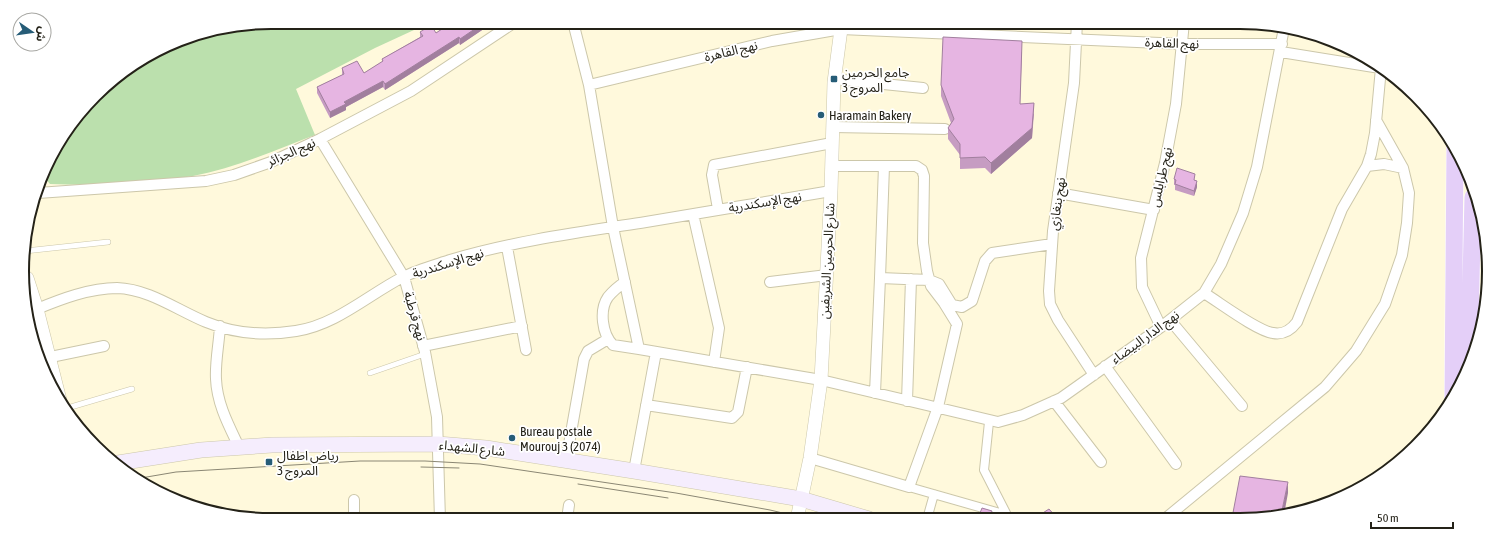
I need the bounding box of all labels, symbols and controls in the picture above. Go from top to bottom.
north arrow [12,12,52,52]
text: ش [33,25,49,43]
street label: نهج القاهرة [1144,35,1199,54]
street label: نهج القاهرة [703,38,760,67]
place label: جامع الحرمين المروج 3 [842,65,910,98]
marker: جامع الحرمين المروج 3 [829,74,839,84]
place label: Haramain Bakery [829,108,912,123]
marker: Haramain Bakery [816,110,826,120]
street label: نهج الجزائر [263,135,319,172]
street label: نهج طرابلس [1147,146,1178,209]
street label: نهج بنغازي [1046,176,1071,232]
street label: نهج الإسكندرية [727,189,803,218]
street label: شارع الحرمين الشريفين [816,202,841,320]
street label: نهج الإسكندرية [411,245,486,284]
street label: نهج قرطبة [398,290,429,343]
street label: نهج الدار البيضاء [1108,307,1184,369]
place label: Bureau postale Mourouj 3 (2074) [520,424,601,454]
marker: Bureau postale Mourouj 3 (2074) [507,433,517,443]
street label: شارع الشهداء [438,437,506,462]
place label: رياض اطفال المروج 3 [277,448,339,481]
marker: رياض اطفال المروج 3 [264,457,274,467]
scale bar [1371,504,1453,530]
text: 50 m [1377,511,1399,525]

